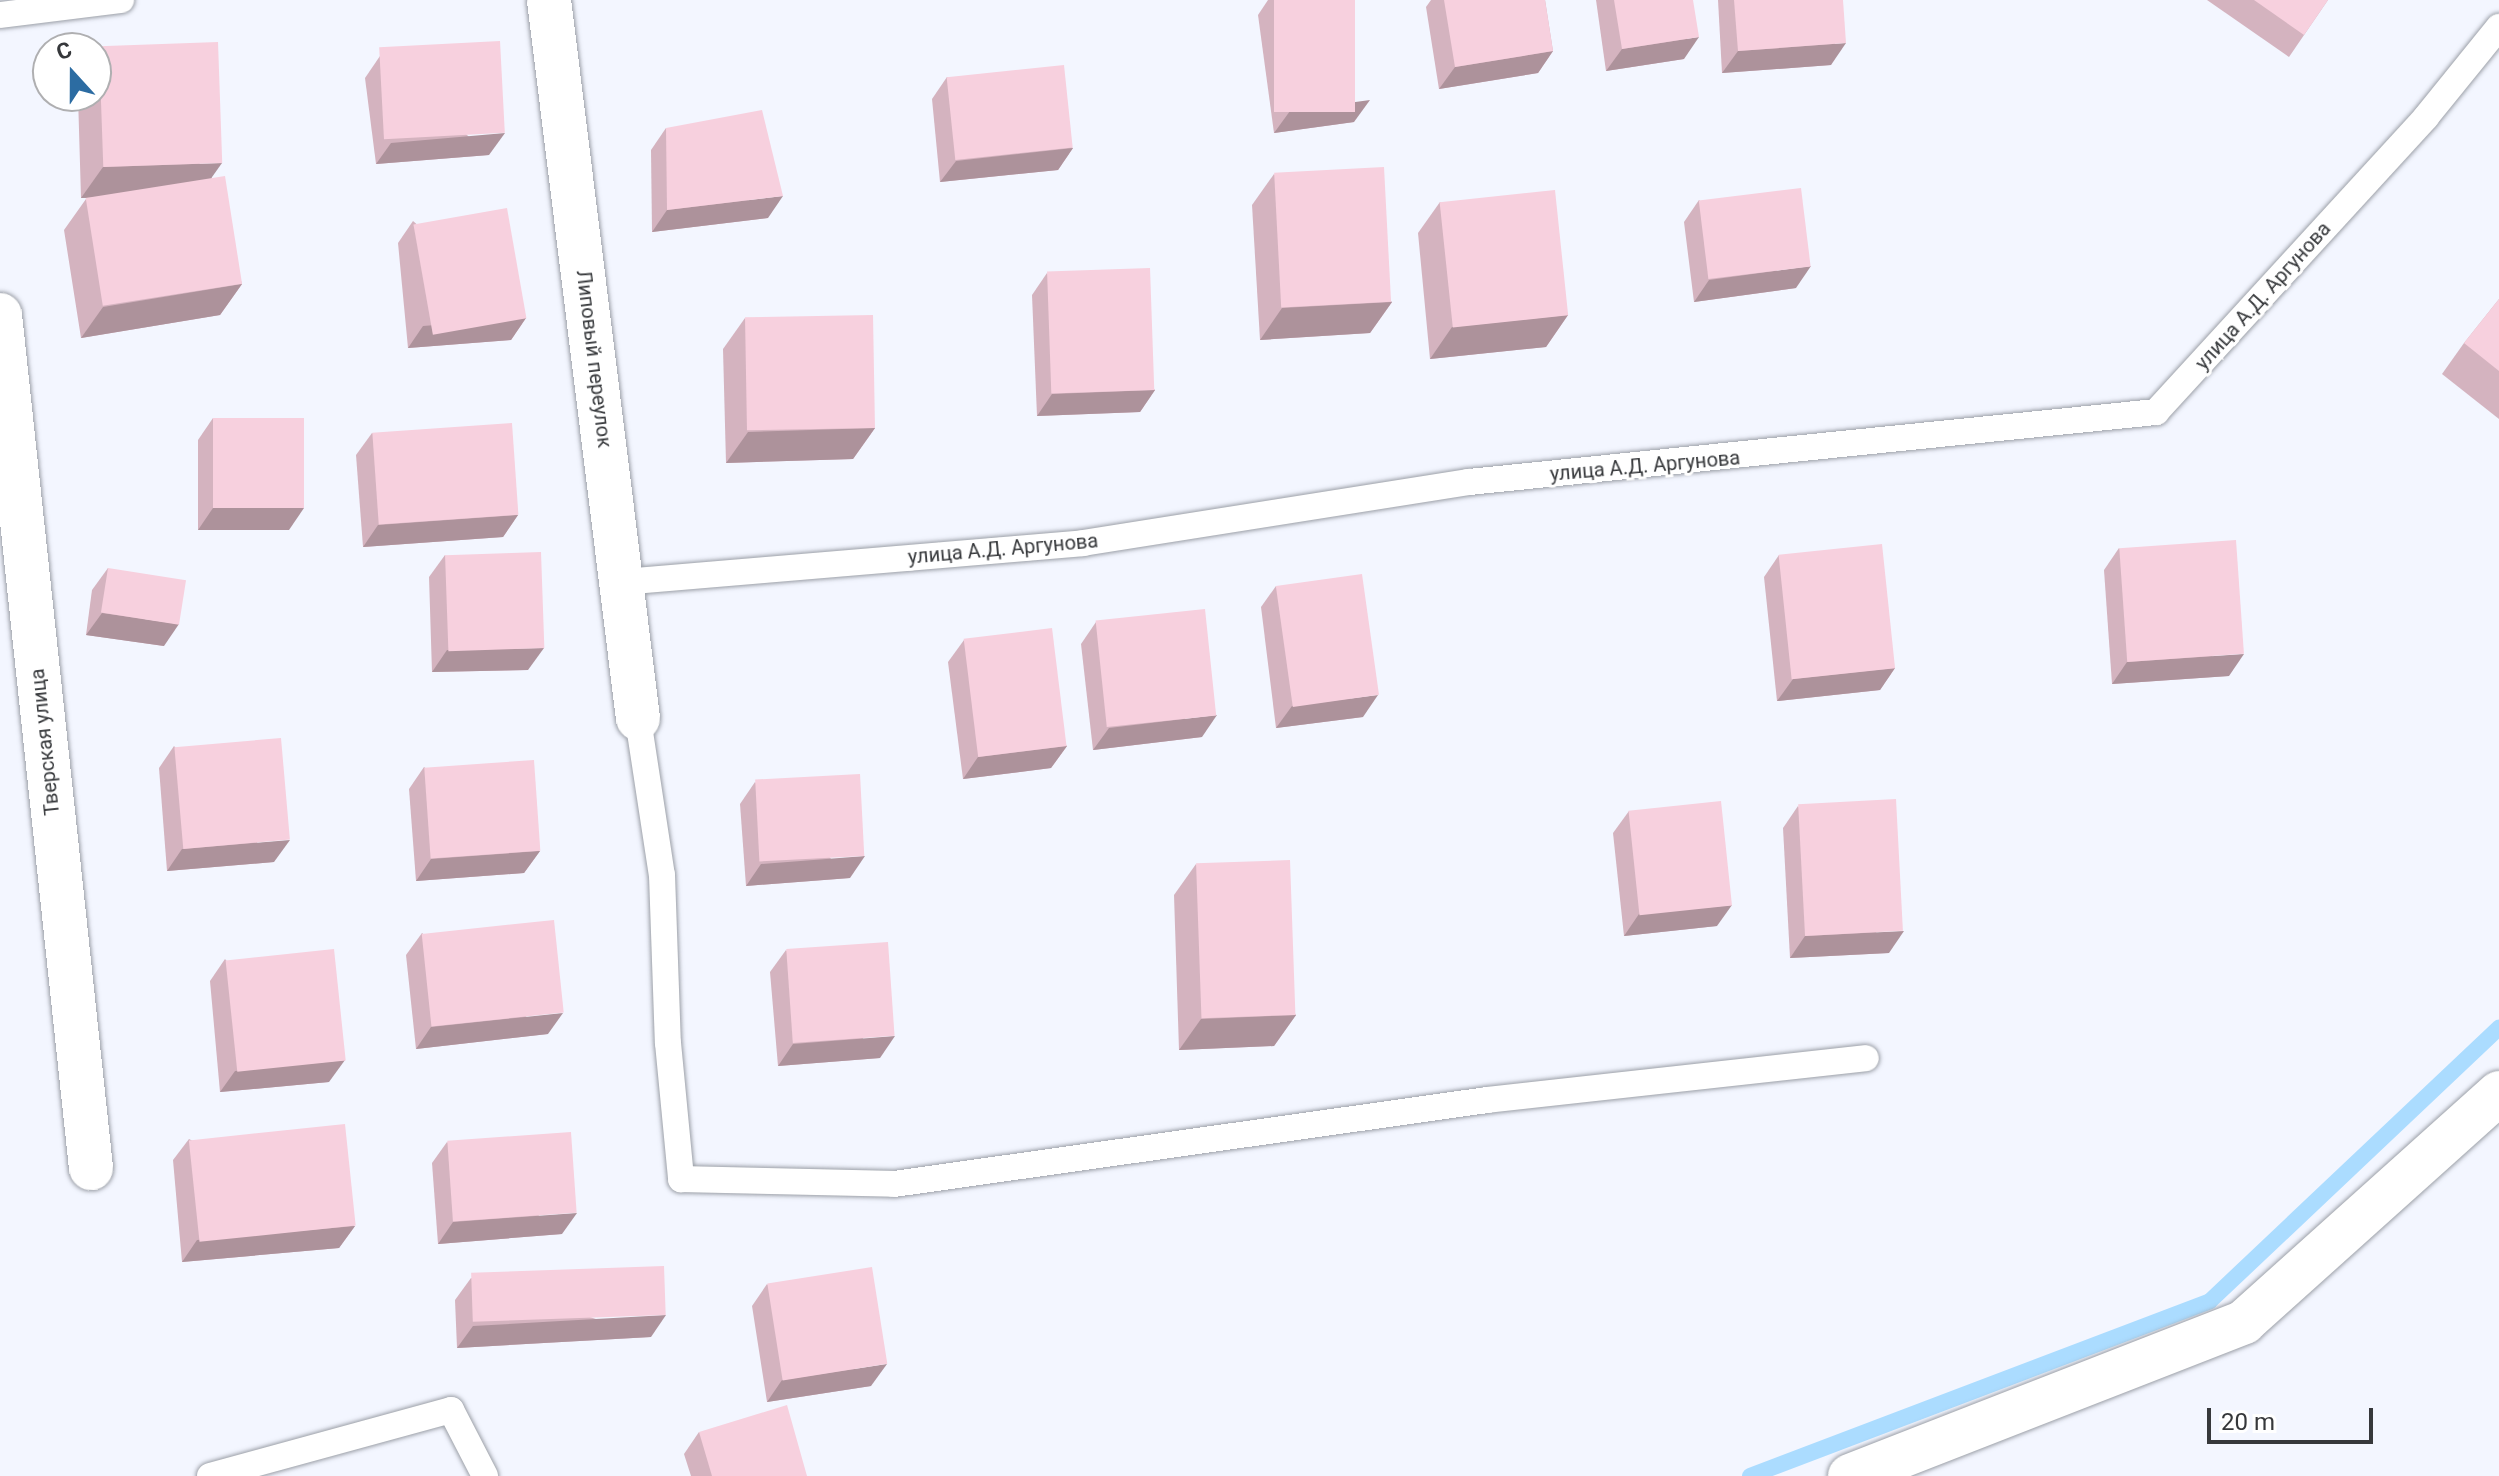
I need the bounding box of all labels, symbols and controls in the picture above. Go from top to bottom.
north arrow [32,32,112,112]
text: С [53,37,75,65]
street label: улица А.Д. Аргунова [2190,217,2336,375]
street label: Липовый переулок [571,269,617,449]
street label: улица А.Д. Аргунова [1549,446,1741,486]
street label: улица А.Д. Аргунова [907,529,1099,569]
street label: Тверская улица [25,668,65,816]
scale bar [2211,1392,2377,1442]
text: 20 m [2221,1408,2275,1436]

